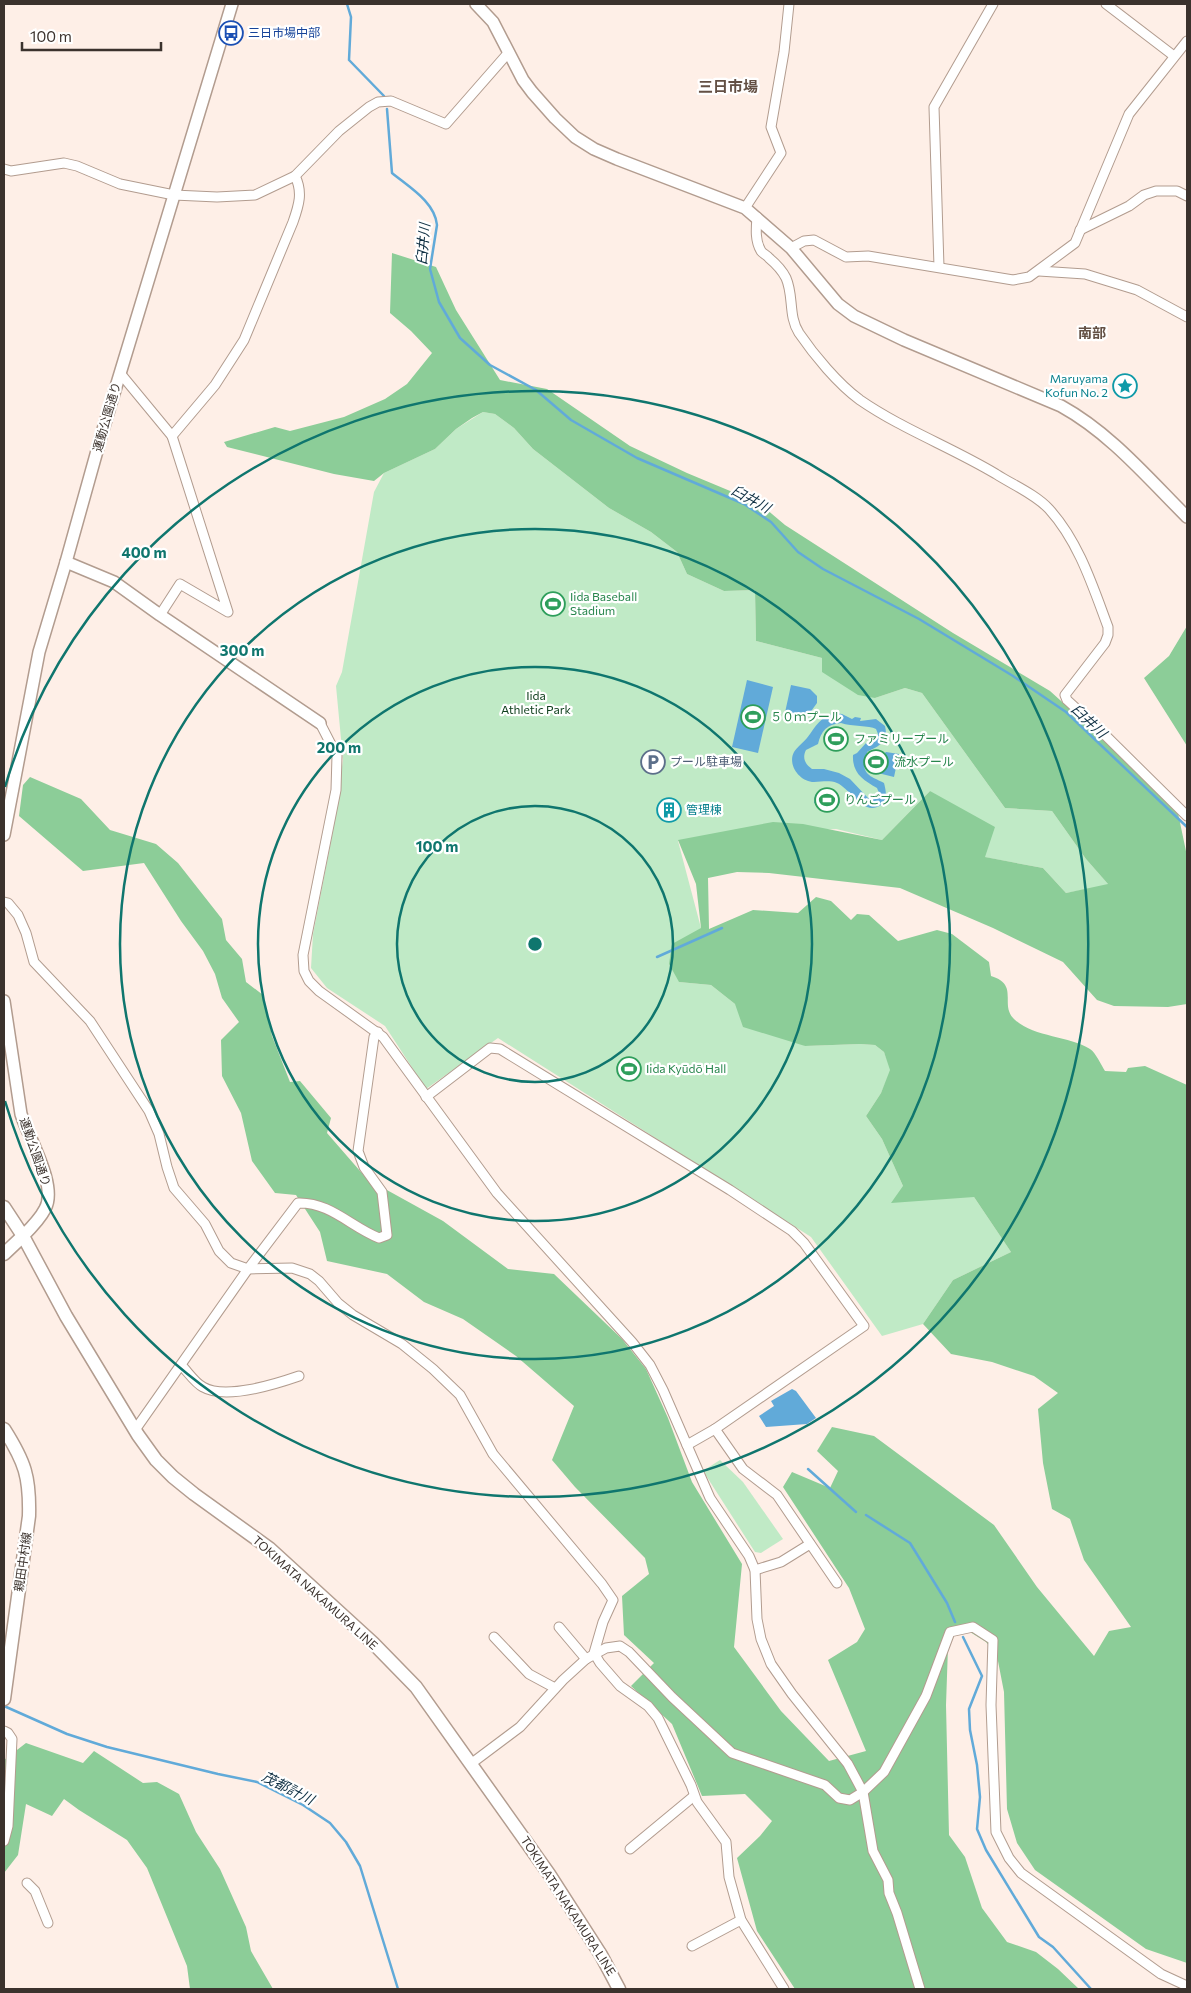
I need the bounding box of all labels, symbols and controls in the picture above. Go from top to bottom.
scale bar [22,20,161,52]
bus stop icon: 三日市場中部 [218,20,244,46]
place label: 三日市場中部 [248,25,320,39]
text: 100 m [30,27,72,45]
district label: 三日市場 [698,77,758,95]
water label: 臼井川 [412,220,433,266]
district label: 南部 [1078,324,1106,341]
place label: Maruyama Kofun No. 2 [1045,371,1108,399]
place icon: Maruyama Kofun No. 2 [1112,373,1138,399]
street label: 運動公園通り [89,380,123,453]
water label: 臼井川 [729,481,775,517]
text: 400 m [121,543,167,561]
place label: Iida Baseball Stadium [570,589,637,617]
sports icon: Iida Baseball Stadium [540,591,566,617]
text: 300 m [220,641,264,659]
park label: Iida Athletic Park [501,688,572,716]
water label: 臼井川 [1068,700,1112,743]
sports icon: ５０ｍプール [740,704,766,730]
place label: ５０ｍプール [770,709,842,723]
sports icon: ファミリープール [823,726,849,752]
place label: ファミリープール [854,731,949,745]
text: 200 m [317,738,361,756]
parking icon: プール駐車場 [640,749,666,775]
sports icon: 流水プール [863,749,889,775]
place label: プール駐車場 [670,754,742,768]
place label: 流水プール [894,754,954,768]
sports icon: りんごプール [814,787,840,813]
place label: りんごプール [844,792,916,806]
building icon: 管理棟 [656,797,682,823]
place label: 管理棟 [686,802,722,816]
text: 100 m [416,837,458,855]
centre of rings [526,935,544,953]
sports icon: Iida Kyūdō Hall [616,1056,642,1082]
place label: Iida Kyūdō Hall [646,1061,726,1075]
street label: 運動公園通り [18,1115,54,1188]
street label: 親田中村線 [11,1531,33,1593]
street label: TOKIMATA NAKAMURA LINE [250,1532,381,1652]
water label: 茂都計川 [259,1767,319,1809]
street label: TOKIMATA NAKAMURA LINE [519,1833,619,1978]

